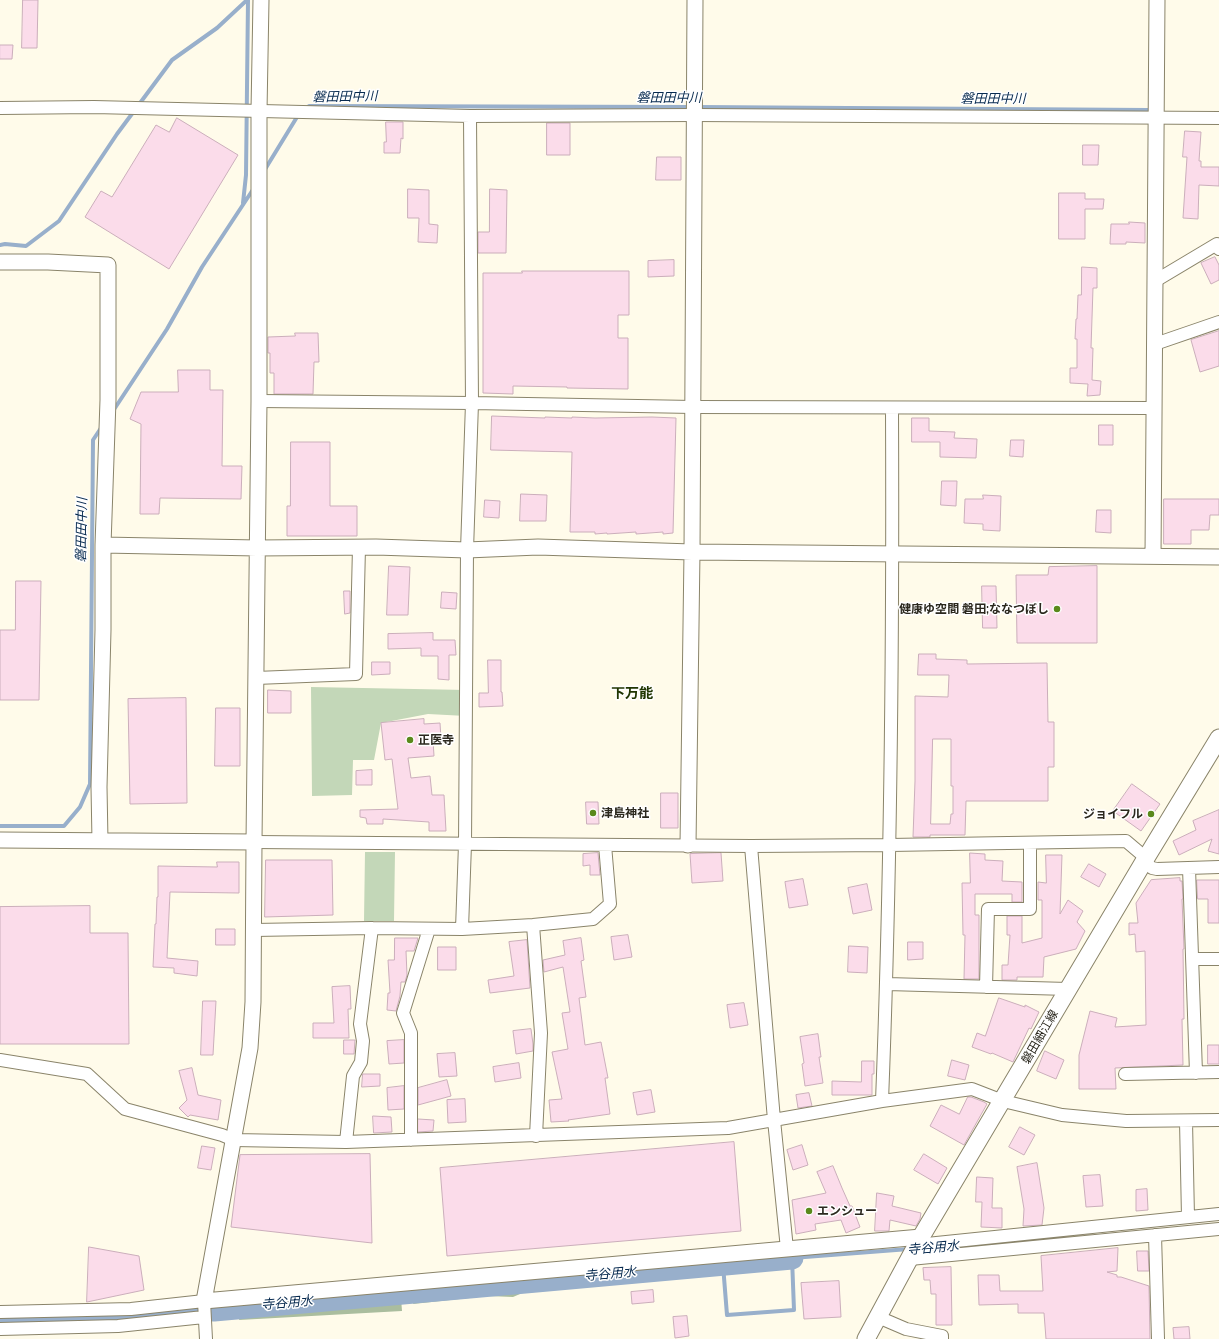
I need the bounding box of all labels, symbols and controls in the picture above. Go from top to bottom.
water label: 磐田田中川 [312,89,378,105]
water label: 磐田田中川 [637,90,701,106]
water label: 磐田田中川 [961,91,1025,107]
water label: 磐田田中川 [74,497,90,563]
place label: 健康ゆ空間 磐田;ななつぼし [899,602,1049,616]
marker: 健康ゆ空間 磐田;ななつぼし [1052,604,1062,614]
district label: 下万能 [611,686,653,702]
place label: 正医寺 [418,733,454,747]
marker: 正医寺 [405,735,415,745]
place label: 津島神社 [601,806,649,820]
place label: ジョイフル [1083,807,1143,821]
marker: 津島神社 [588,808,598,818]
marker: ジョイフル [1146,809,1156,819]
street label: 磐田細江線 [1019,1007,1061,1067]
place label: エンシュー [817,1204,877,1218]
marker: エンシュー [804,1206,814,1216]
water label: 寺谷用水 [906,1238,960,1258]
water label: 寺谷用水 [583,1264,637,1284]
water label: 寺谷用水 [260,1293,314,1313]

